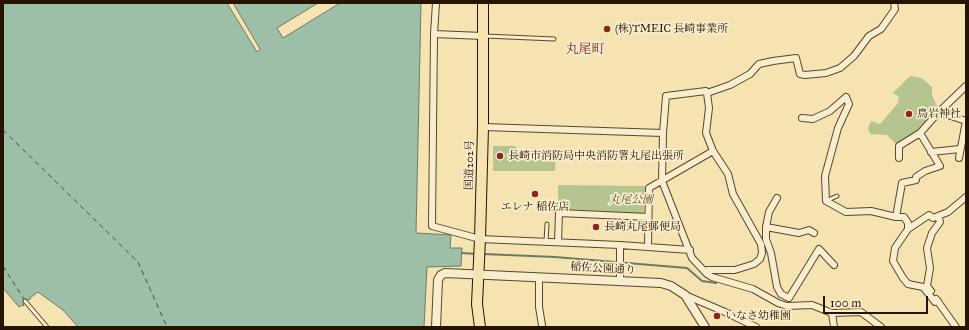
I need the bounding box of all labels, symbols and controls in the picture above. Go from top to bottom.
place label: (株)TMEIC 長崎事業所 [615,22,728,36]
marker: (株)TMEIC 長崎事業所 [602,24,612,34]
district label: 丸尾町 [566,42,604,58]
place label: 鳥岩神社 [917,107,961,121]
marker: 鳥岩神社 [904,109,914,119]
street label: 国道202号 [463,140,477,190]
place label: 長崎市消防局中央消防署丸尾出張所 [508,149,684,163]
marker: 長崎市消防局中央消防署丸尾出張所 [495,151,505,161]
marker: エレナ 稲佐店 [530,189,540,199]
park label: 丸尾公園 [609,193,653,207]
place label: エレナ 稲佐店 [501,200,569,214]
place label: 長崎丸尾郵便局 [604,220,681,234]
marker: 長崎丸尾郵便局 [591,222,601,232]
street label: 稲佐公園通り [570,261,636,277]
scale bar [825,288,930,314]
text: 100 m [830,296,861,310]
place label: いなさ幼稚園 [725,309,791,323]
marker: いなさ幼稚園 [712,311,722,321]

